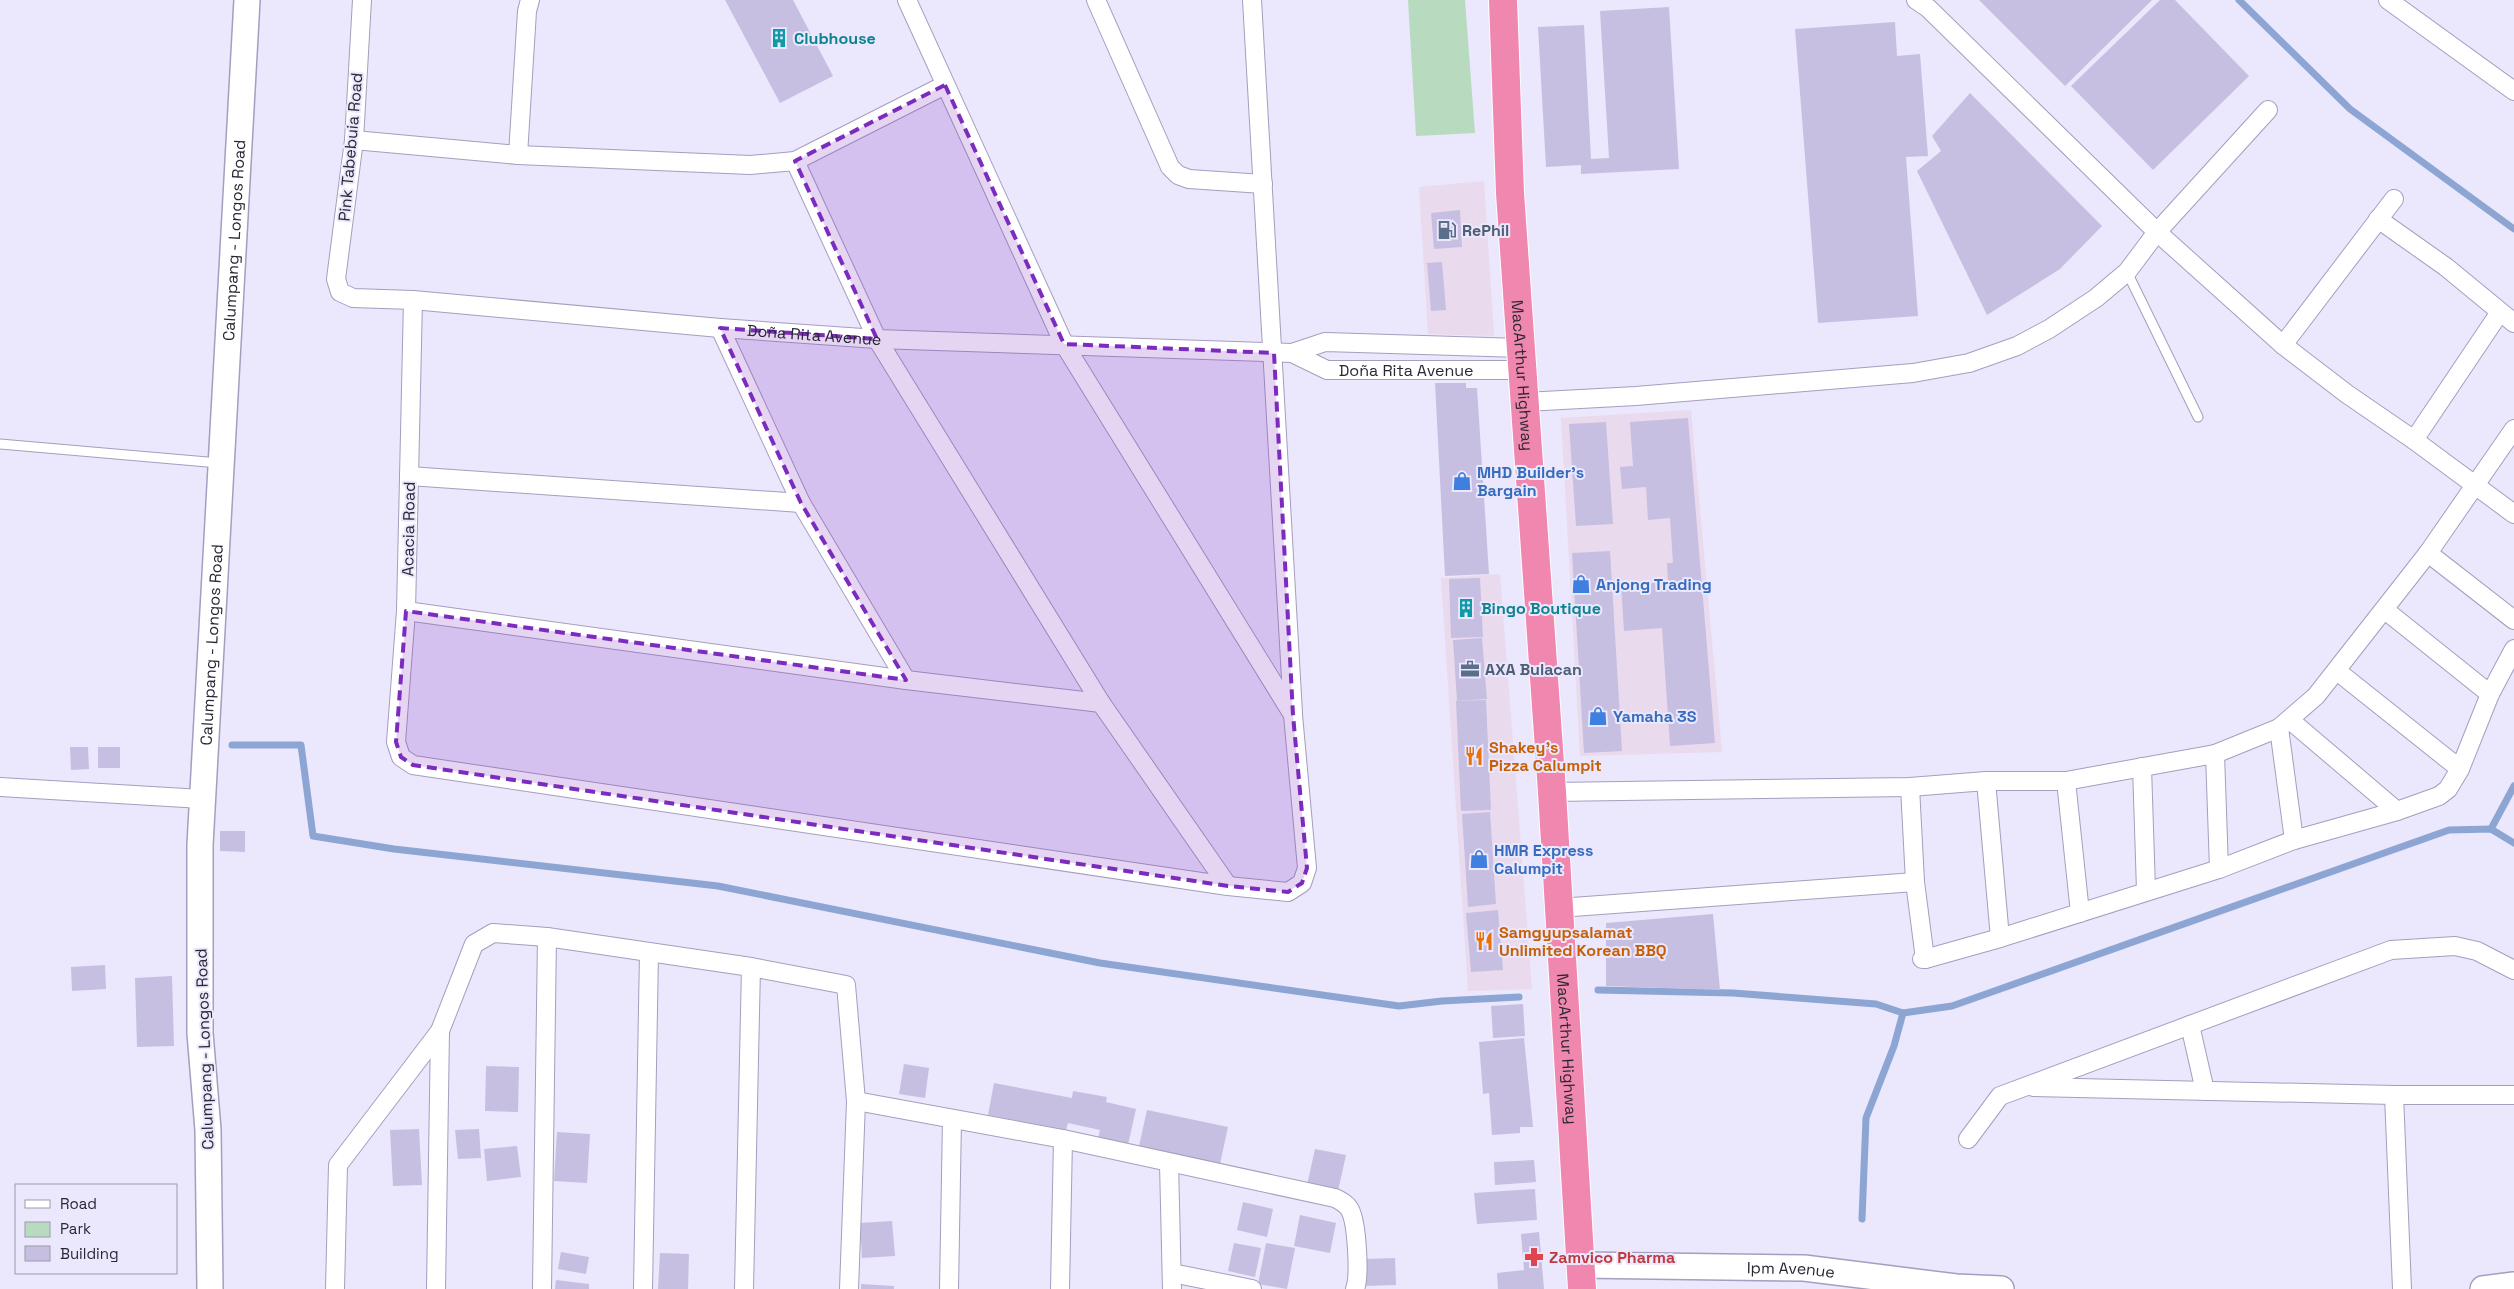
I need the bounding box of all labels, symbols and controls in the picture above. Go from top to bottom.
building icon: Clubhouse [768,27,790,49]
place label: Clubhouse [794,28,876,49]
street label: Pink Tabebuia Road [334,72,367,222]
street label: Calumpang - Longos Road [218,139,250,342]
fuel station icon: RePhil [1436,219,1458,241]
place label: RePhil [1462,220,1509,241]
street label: MacArthur Highway [1507,299,1538,452]
street label: Doña Rita Avenue [746,320,882,350]
street label: Doña Rita Avenue [1339,360,1473,381]
place label: MHD Builder’s Bargain [1477,462,1584,501]
shop icon: MHD Builder’s Bargain [1451,470,1473,492]
street label: Acacia Road [397,481,420,577]
street label: Calumpang - Longos Road [196,543,228,746]
shop icon: Anjong Trading [1570,573,1592,595]
place label: Anjong Trading [1596,574,1712,595]
building icon: Bingo Boutique [1455,597,1477,619]
place label: Bingo Boutique [1481,598,1601,619]
office icon: AXA Bulacan [1459,658,1481,680]
place label: AXA Bulacan [1485,659,1582,680]
shop icon: Yamaha 3S [1587,705,1609,727]
place label: Yamaha 3S [1613,706,1697,727]
place label: Shakey’s Pizza Calumpit [1489,737,1602,776]
restaurant icon: Shakey’s Pizza Calumpit [1463,745,1485,767]
place label: HMR Express Calumpit [1494,840,1593,879]
shop icon: HMR Express Calumpit [1468,848,1490,870]
place label: Samgyupsalamat Unlimited Korean BBQ [1499,922,1667,961]
restaurant icon: Samgyupsalamat Unlimited Korean BBQ [1473,930,1495,952]
street label: Calumpang - Longos Road [190,948,219,1150]
street label: MacArthur Highway [1552,973,1582,1125]
legend [15,1184,178,1274]
text: Road [60,1194,97,1213]
text: Park [60,1219,91,1238]
text: Building [60,1244,119,1263]
pharmacy icon: Zamvico Pharma [1523,1246,1545,1268]
place label: Zamvico Pharma [1549,1247,1675,1268]
street label: Ipm Avenue [1747,1257,1836,1283]

